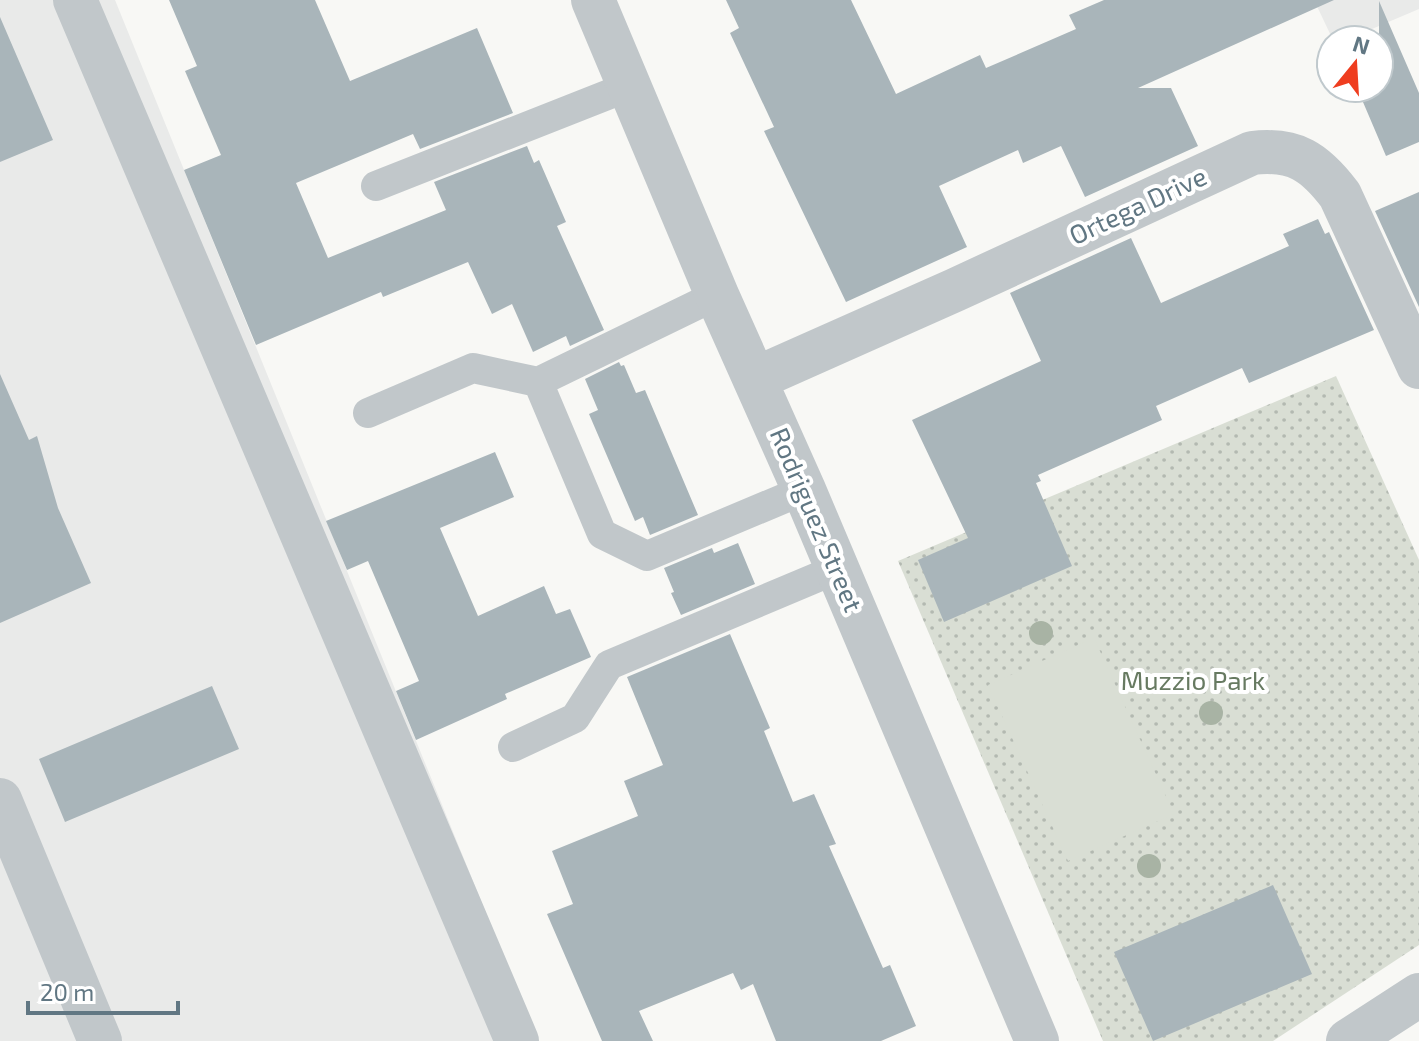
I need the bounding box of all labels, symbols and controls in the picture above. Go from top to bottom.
north arrow [1315,24,1395,104]
text: N [1350,29,1373,59]
street label: Ortega Drive [1064,159,1211,250]
street label: Rodriguez Street [765,423,870,616]
park label: Muzzio Park [1121,664,1265,695]
scale bar [28,965,178,1015]
text: 20 m [40,977,94,1006]

